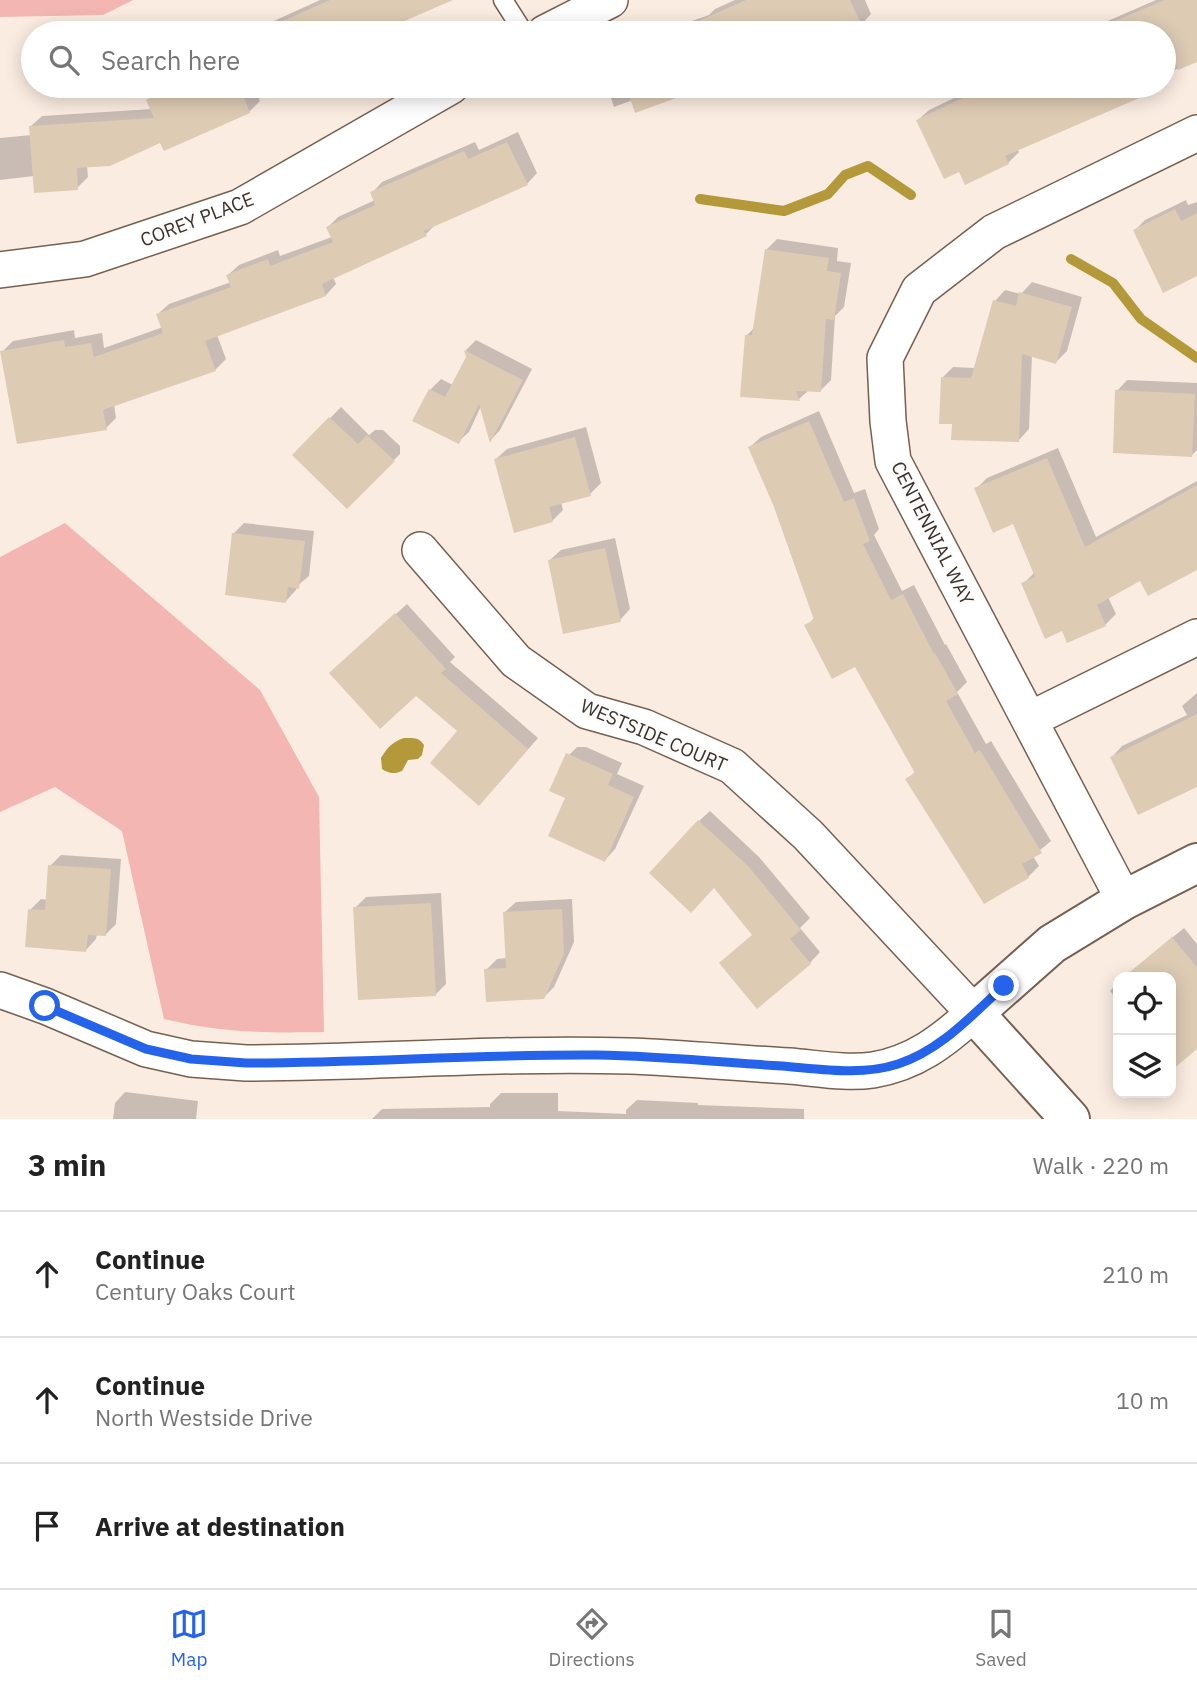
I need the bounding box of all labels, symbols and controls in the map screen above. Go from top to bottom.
search box [21,21,1176,98]
icon: search [45,41,83,79]
text: Search here [101,43,240,77]
street label: COREY PLACE [137,186,257,252]
street label: CENTENNIAL WAY [886,457,980,610]
street label: WESTSIDE COURT [577,693,731,777]
route end [988,970,1019,1001]
map controls [1113,972,1176,1098]
button: locate [1113,972,1176,1035]
route start [29,990,60,1021]
button: layers [1113,1035,1176,1098]
text: 3 min [28,1145,106,1184]
text: Walk · 220 m [1033,1150,1169,1180]
text: Continue [95,1242,205,1276]
icon: ahead [28,1255,66,1293]
text: 210 m [1102,1259,1169,1289]
text: Century Oaks Court [95,1276,296,1306]
text: Continue [95,1368,205,1402]
icon: ahead [28,1381,66,1419]
text: 10 m [1116,1385,1169,1415]
text: North Westside Drive [95,1402,313,1432]
icon: arrive [28,1507,66,1545]
text: Arrive at destination [95,1509,345,1543]
tab: Map [170,1605,208,1671]
tab: Directions [548,1605,635,1671]
tab: Saved [975,1605,1027,1671]

